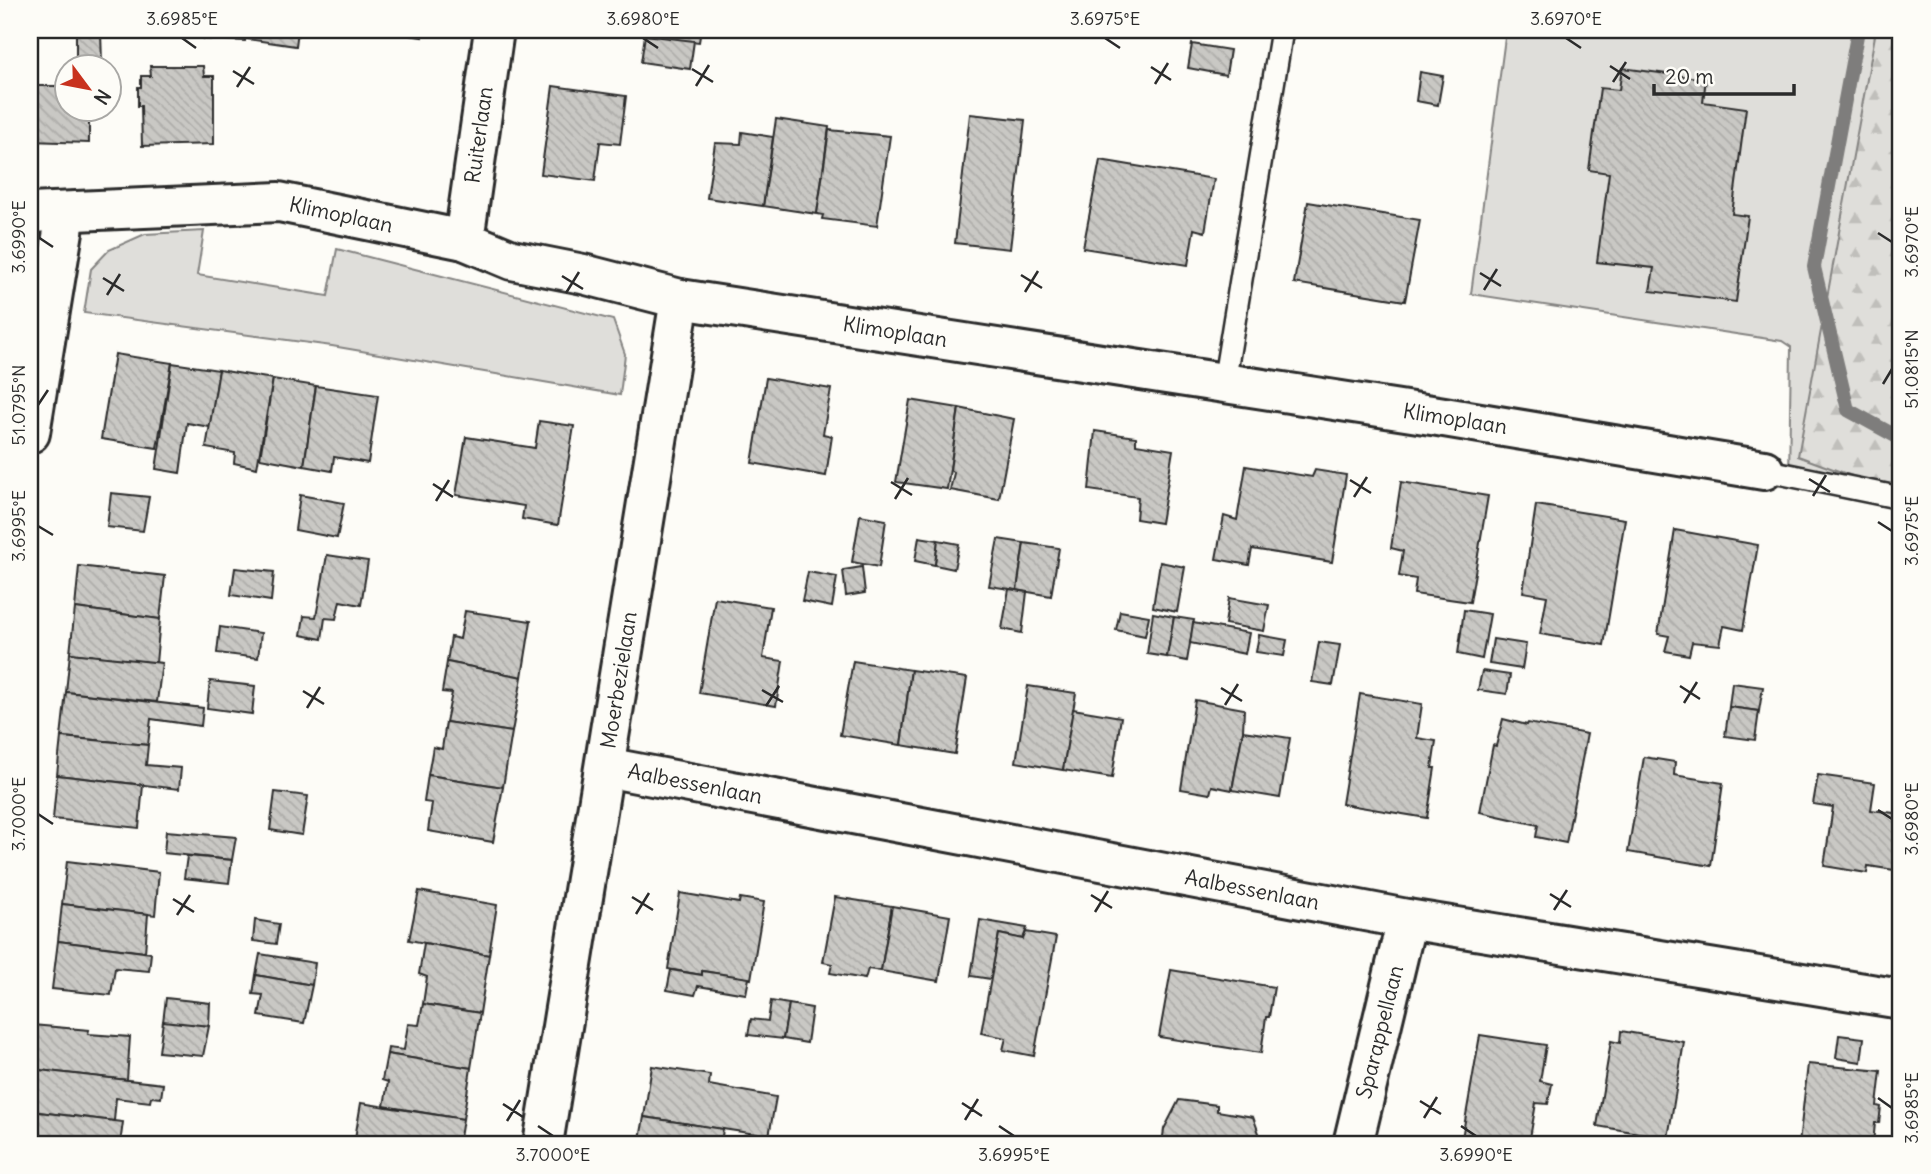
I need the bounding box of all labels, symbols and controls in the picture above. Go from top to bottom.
text: 3.6985°E [146,7,218,30]
text: 3.6980°E [606,7,680,30]
text: 3.6975°E [1070,7,1140,30]
text: 3.6970°E [1530,7,1602,30]
north arrow [52,52,122,122]
scale bar [1654,52,1794,96]
text: 20 m [1665,63,1714,90]
text: N [89,85,116,109]
street label: Ruiterlaan [458,85,499,185]
street label: Klimoplaan [287,190,395,239]
text: 3.6990°E [7,200,30,274]
text: 3.6970°E [1900,206,1923,278]
street label: Klimoplaan [841,310,949,353]
text: 51.0815°N [1900,329,1923,409]
text: 51.0795°N [7,365,30,445]
street label: Klimoplaan [1401,397,1509,440]
text: 3.6995°E [7,490,30,562]
text: 3.6975°E [1900,496,1923,566]
street label: Moerbezielaan [594,610,643,750]
street label: Aalbessenlaan [626,757,765,810]
text: 3.7000°E [7,777,30,851]
text: 3.6980°E [1900,782,1923,856]
street label: Aalbessenlaan [1183,863,1322,916]
street label: Sparappellaan [1350,962,1409,1101]
text: 3.6985°E [1900,1072,1923,1144]
text: 3.7000°E [516,1143,590,1166]
text: 3.6995°E [978,1143,1050,1166]
text: 3.6990°E [1439,1143,1513,1166]

